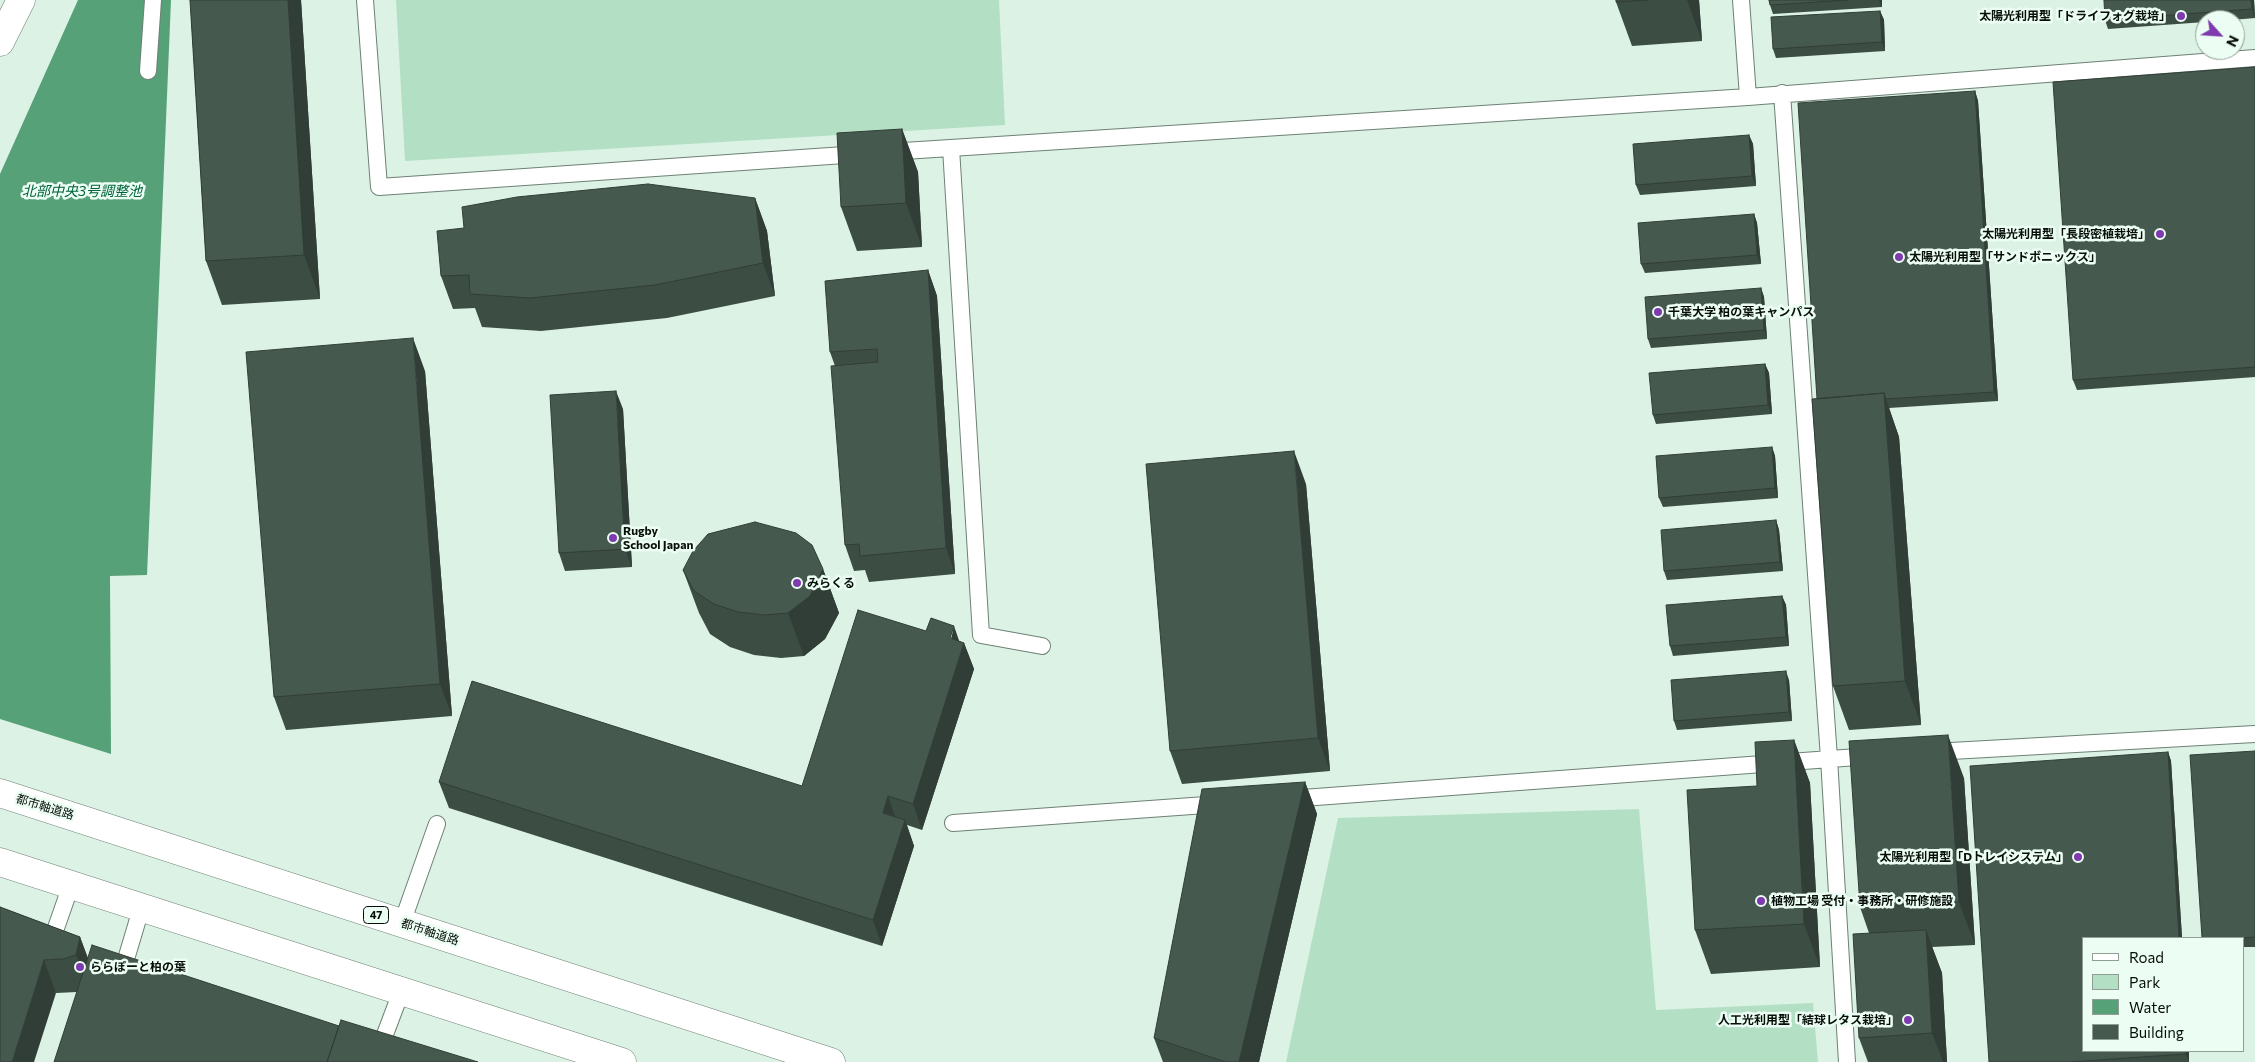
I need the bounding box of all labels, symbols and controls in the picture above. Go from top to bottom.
place label: 太陽光利用型「ドライフォグ栽培」 [1979,9,2171,23]
marker: 太陽光利用型「ドライフォグ栽培」 [2175,10,2187,22]
north arrow [2195,10,2245,60]
text: N [2223,33,2243,50]
water label: 北部中央3号調整池 [22,183,142,199]
place label: 太陽光利用型「長段密植栽培」 [1982,227,2150,241]
marker: 太陽光利用型「長段密植栽培」 [2154,228,2166,240]
place label: 太陽光利用型「サンドボニックス」 [1909,250,2101,264]
marker: 太陽光利用型「サンドボニックス」 [1893,251,1905,263]
place label: 千葉大学 柏の葉キャンパス [1668,305,1814,319]
marker: 千葉大学 柏の葉キャンパス [1652,306,1664,318]
place label: Rugby School Japan [623,524,693,552]
marker: Rugby School Japan [607,532,619,544]
place label: みらくる [807,576,855,590]
marker: みらくる [791,577,803,589]
street label: 都市軸道路 [14,791,76,823]
place label: 太陽光利用型「Dトレイシステム」 [1879,850,2068,864]
marker: 太陽光利用型「Dトレイシステム」 [2072,851,2084,863]
place label: 植物工場 受付・事務所・研修施設 [1771,894,1953,908]
marker: 植物工場 受付・事務所・研修施設 [1755,895,1767,907]
road number: 47 [364,906,388,924]
street label: 都市軸道路 [399,916,461,948]
legend [2082,937,2245,1052]
text: Road [2129,948,2164,966]
place label: ららぽーと柏の葉 [90,960,186,974]
marker: ららぽーと柏の葉 [74,961,86,973]
text: Park [2129,973,2160,991]
text: Water [2129,998,2171,1016]
place label: 人工光利用型「結球レタス栽培」 [1718,1013,1898,1027]
marker: 人工光利用型「結球レタス栽培」 [1902,1014,1914,1026]
text: Building [2129,1023,2184,1041]

